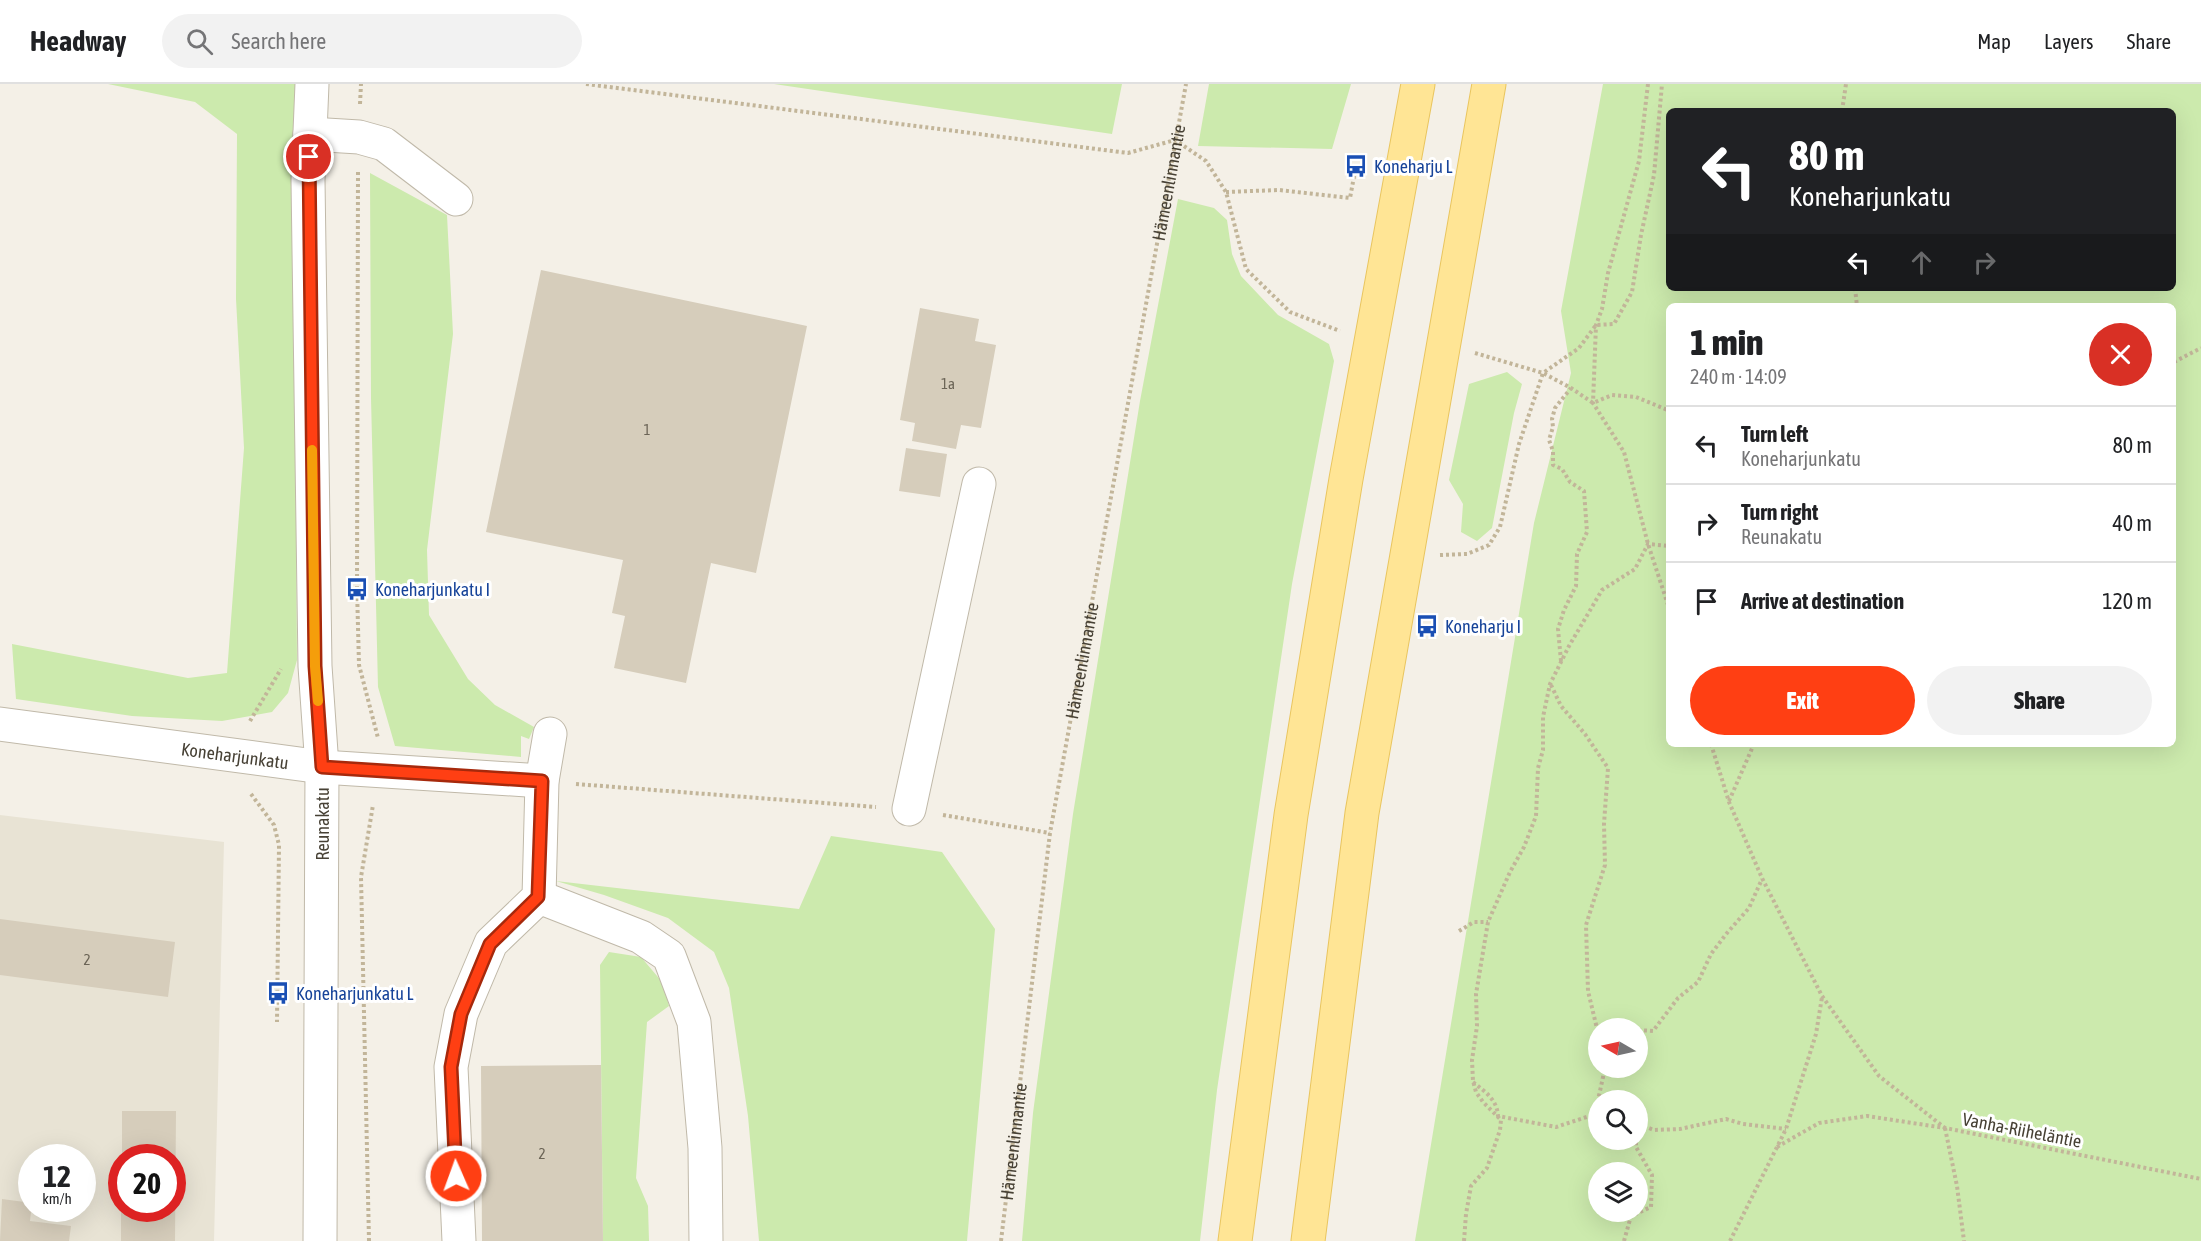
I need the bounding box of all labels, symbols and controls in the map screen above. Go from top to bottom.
search box [162,14,582,68]
text: Headway [30,25,126,57]
icon: search [183,25,216,58]
text: Search here [231,28,326,54]
text: Map [1977,29,2011,53]
text: Layers [2044,29,2094,53]
text: Share [2127,29,2171,53]
street label: Hämeenlinnantie [1147,123,1189,242]
pin [283,131,334,182]
text: 80 m [1789,131,1864,179]
icon: left [1690,132,1768,210]
icon: arrive [292,140,325,173]
bus stop icon: Koneharju L [1343,153,1369,179]
place label: Koneharju L [1374,156,1453,177]
text: Koneharjunkatu [1789,181,1951,212]
icon: left [1842,246,1875,279]
icon: ahead [1905,246,1938,279]
icon: right [1968,246,2001,279]
text: 1 min [1690,321,1764,363]
button: close [2089,323,2152,386]
text: 240 m · 14:09 [1690,365,1787,388]
house number: 1a [941,375,955,392]
house number: 1 [643,421,651,438]
text: Turn left [1741,421,1808,447]
icon: left [1690,429,1723,462]
text: 80 m [2112,432,2152,458]
text: Koneharjunkatu [1741,447,1861,470]
text: Turn right [1741,499,1818,525]
icon: right [1690,507,1723,540]
text: 40 m [2112,510,2152,536]
text: Reunakatu [1741,525,1822,548]
bus stop icon: Koneharjunkatu I [344,576,370,602]
place label: Koneharjunkatu I [375,579,490,600]
icon: arrive [1690,585,1723,618]
text: Arrive at destination [1741,588,1904,614]
text: 120 m [2102,588,2152,614]
street label: Hämeenlinnantie [1060,601,1102,721]
bus stop icon: Koneharju I [1414,613,1440,639]
place label: Koneharju I [1445,616,1521,637]
button: Exit [1690,666,1915,735]
button: Share [1927,666,2152,735]
street label: Koneharjunkatu [180,738,290,773]
street label: Reunakatu [312,787,333,861]
house number: 2 [83,951,91,968]
bus stop icon: Koneharjunkatu L [265,980,291,1006]
place label: Koneharjunkatu L [296,983,413,1004]
north arrow [1588,1018,1648,1078]
map controls [1588,1018,1648,1222]
street label: Hämeenlinnantie [995,1082,1030,1201]
button: search [1588,1090,1648,1150]
street label: Vanha-Riiheläntie [1961,1108,2083,1152]
speed limit sign: 20 [108,1144,186,1222]
position arrow [424,1144,488,1208]
house number: 2 [538,1145,546,1162]
text: 12 [43,1159,71,1193]
button: layers [1588,1162,1648,1222]
text: km/h [42,1190,72,1207]

